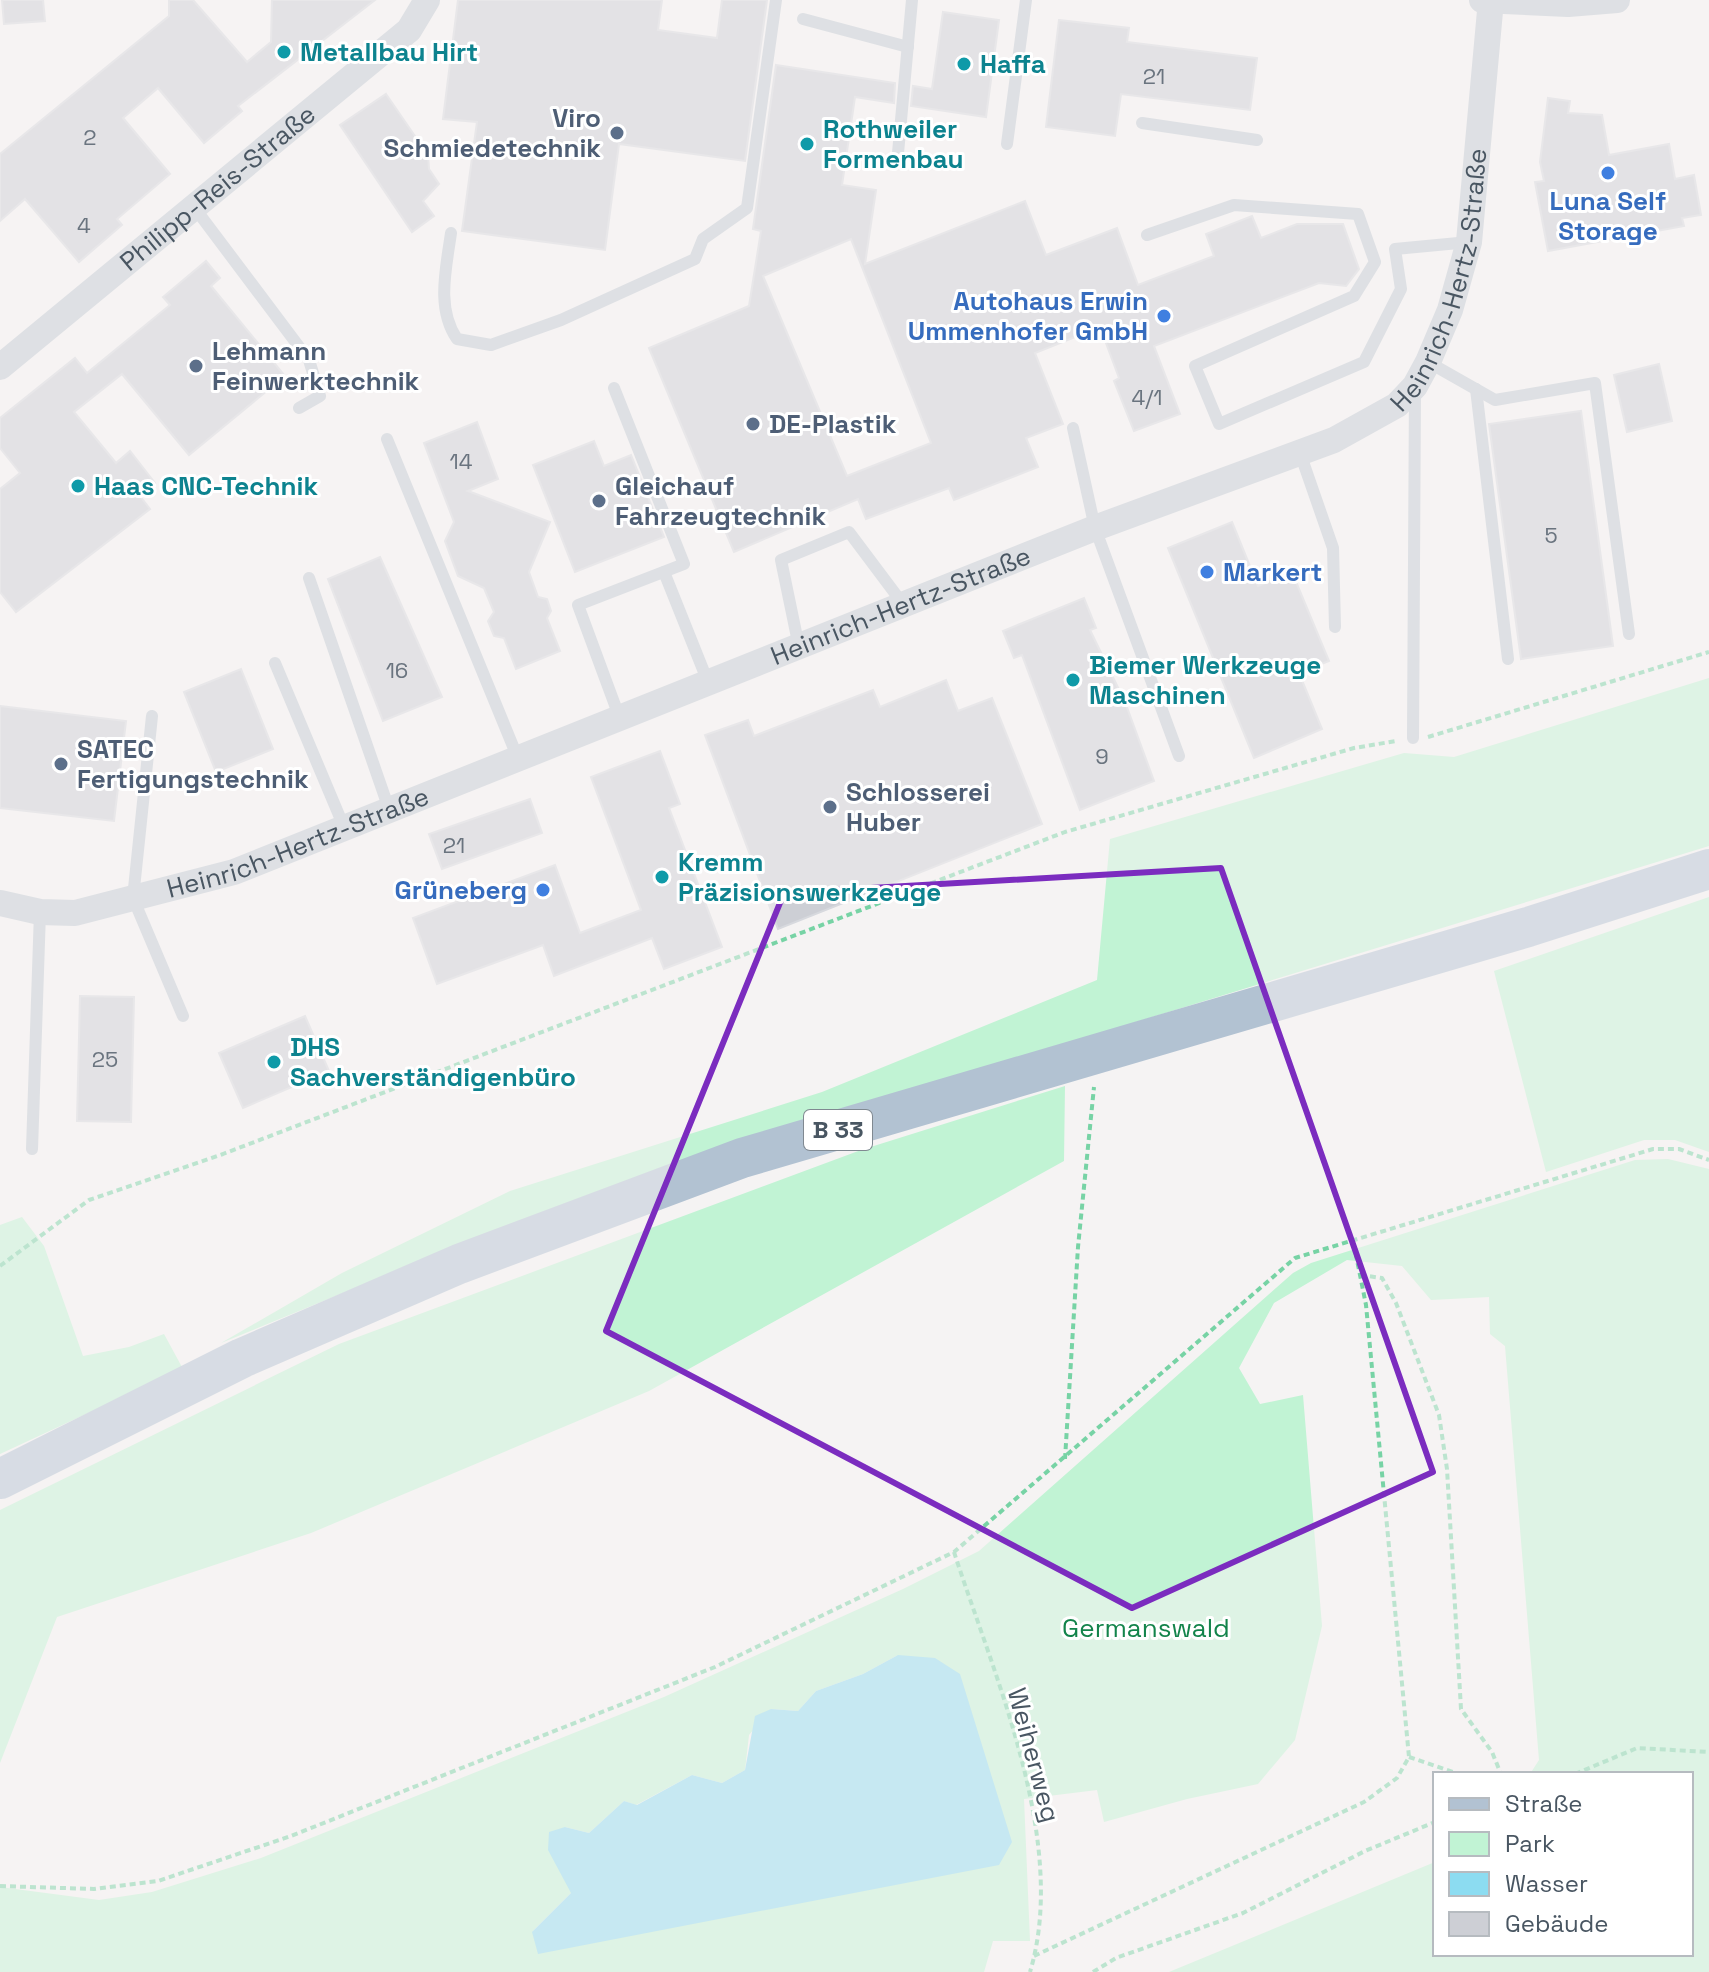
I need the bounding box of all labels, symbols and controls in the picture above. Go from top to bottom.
place label: Metallbau Hirt [300,35,478,69]
marker: Metallbau Hirt [275,43,293,61]
place label: Haffa [980,47,1046,81]
marker: Haffa [955,55,973,73]
house number: 21 [1143,62,1165,90]
street label: Philipp-Reis-Straße [113,97,323,278]
place label: Viro Schmiedetechnik [383,101,601,165]
place label: Rothweiler Formenbau [823,112,963,176]
house number: 2 [83,123,97,151]
marker: Viro Schmiedetechnik [608,124,626,142]
marker: Rothweiler Formenbau [798,135,816,153]
street label: Heinrich-Hertz-Straße [1383,147,1494,419]
marker: Luna Self Storage [1599,164,1617,182]
place label: Luna Self Storage [1550,184,1666,248]
house number: 4 [77,211,91,239]
place label: Autohaus Erwin Ummenhofer GmbH [908,284,1148,348]
marker: Autohaus Erwin Ummenhofer GmbH [1155,307,1173,325]
place label: Lehmann Feinwerktechnik [212,334,420,398]
marker: Lehmann Feinwerktechnik [187,357,205,375]
house number: 4/1 [1131,383,1163,411]
place label: DE-Plastik [769,407,897,441]
marker: DE-Plastik [744,415,762,433]
house number: 14 [450,447,473,475]
place label: Haas CNC-Technik [94,469,318,503]
place label: Gleichauf Fahrzeugtechnik [615,469,826,533]
marker: Haas CNC-Technik [69,477,87,495]
marker: Gleichauf Fahrzeugtechnik [590,492,608,510]
house number: 5 [1544,521,1558,549]
street label: Heinrich-Hertz-Straße [766,538,1036,673]
place label: Markert [1223,555,1322,589]
marker: Markert [1198,563,1216,581]
place label: Biemer Werkzeuge Maschinen [1089,648,1321,712]
house number: 16 [386,656,408,684]
marker: Biemer Werkzeuge Maschinen [1064,671,1082,689]
place label: SATEC Fertigungstechnik [77,732,309,796]
house number: 9 [1095,742,1109,770]
marker: SATEC Fertigungstechnik [52,755,70,773]
place label: Schlosserei Huber [846,775,990,839]
street label: Heinrich-Hertz-Straße [163,779,434,906]
marker: Schlosserei Huber [821,798,839,816]
house number: 21 [443,831,465,859]
place label: Kremm Präzisionswerkzeuge [678,845,941,909]
marker: Kremm Präzisionswerkzeuge [653,868,671,886]
place label: Grüneberg [394,873,527,907]
marker: Grüneberg [534,881,552,899]
place label: DHS Sachverständigenbüro [290,1030,576,1094]
house number: 25 [92,1045,118,1073]
marker: DHS Sachverständigenbüro [265,1053,283,1071]
road number: B 33 [804,1110,872,1150]
park label: Germanswald [1062,1611,1230,1645]
street label: Weiherweg [1000,1684,1068,1826]
legend [1433,1772,1693,1956]
text: Straße [1505,1788,1582,1819]
text: Park [1505,1828,1555,1859]
text: Wasser [1505,1868,1588,1899]
text: Gebäude [1505,1908,1608,1939]

